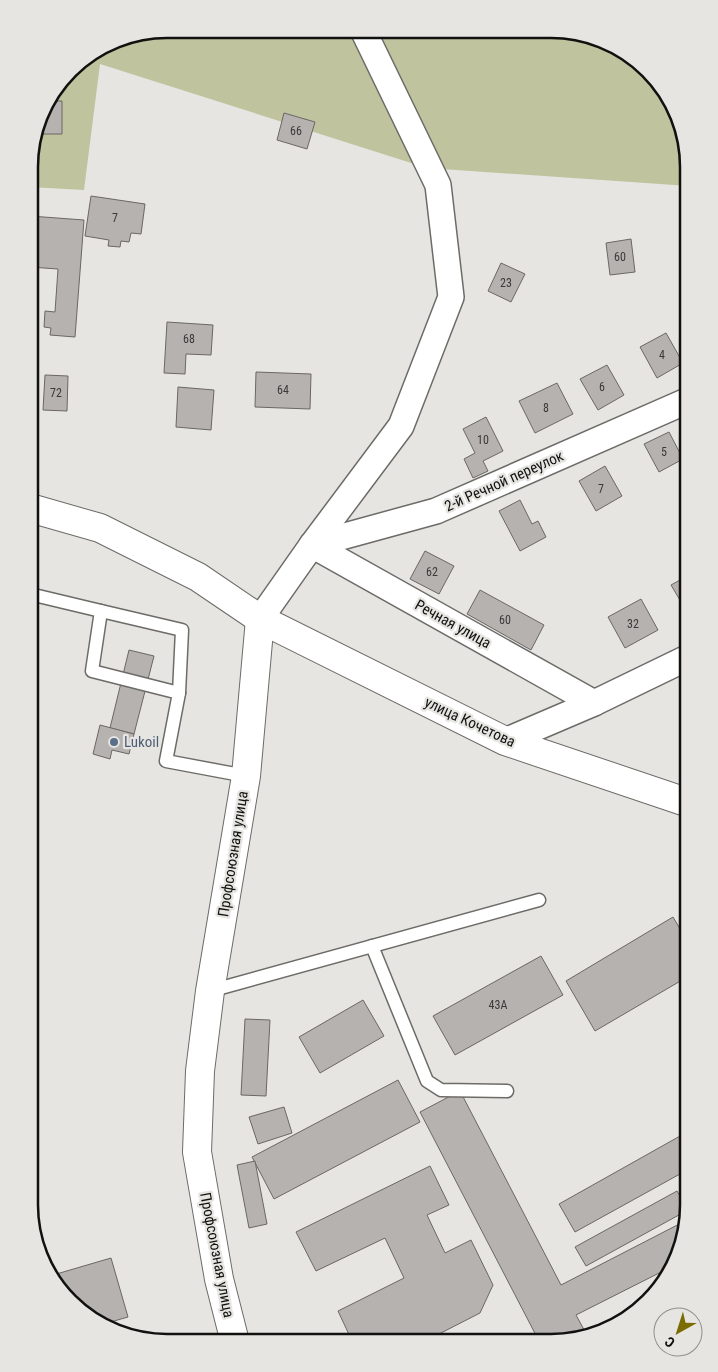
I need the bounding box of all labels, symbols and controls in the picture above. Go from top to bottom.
house number: 66 [290,124,302,138]
house number: 7 [112,211,118,225]
house number: 60 [614,250,626,264]
house number: 23 [500,276,512,290]
house number: 68 [183,332,195,346]
house number: 4 [659,348,665,362]
house number: 6 [599,380,605,394]
house number: 64 [277,383,289,397]
house number: 72 [50,386,62,400]
house number: 8 [543,401,549,415]
house number: 10 [477,433,489,447]
house number: 5 [661,445,667,459]
street label: 2-й Речной переулок [442,447,566,515]
house number: 7 [598,482,604,496]
house number: 62 [426,565,438,579]
street label: Речная улица [412,596,494,652]
house number: 60 [499,613,511,627]
house number: 32 [627,617,639,631]
street label: улица Кочетова [422,693,518,751]
place label: Lukoil [124,733,159,751]
marker: Lukoil [108,736,120,748]
street label: Профсоюзная улица [214,790,252,918]
house number: 43А [489,998,507,1012]
street label: Профсоюзная улица [196,1191,238,1319]
north arrow [653,1307,703,1357]
text: С [662,1333,678,1351]

